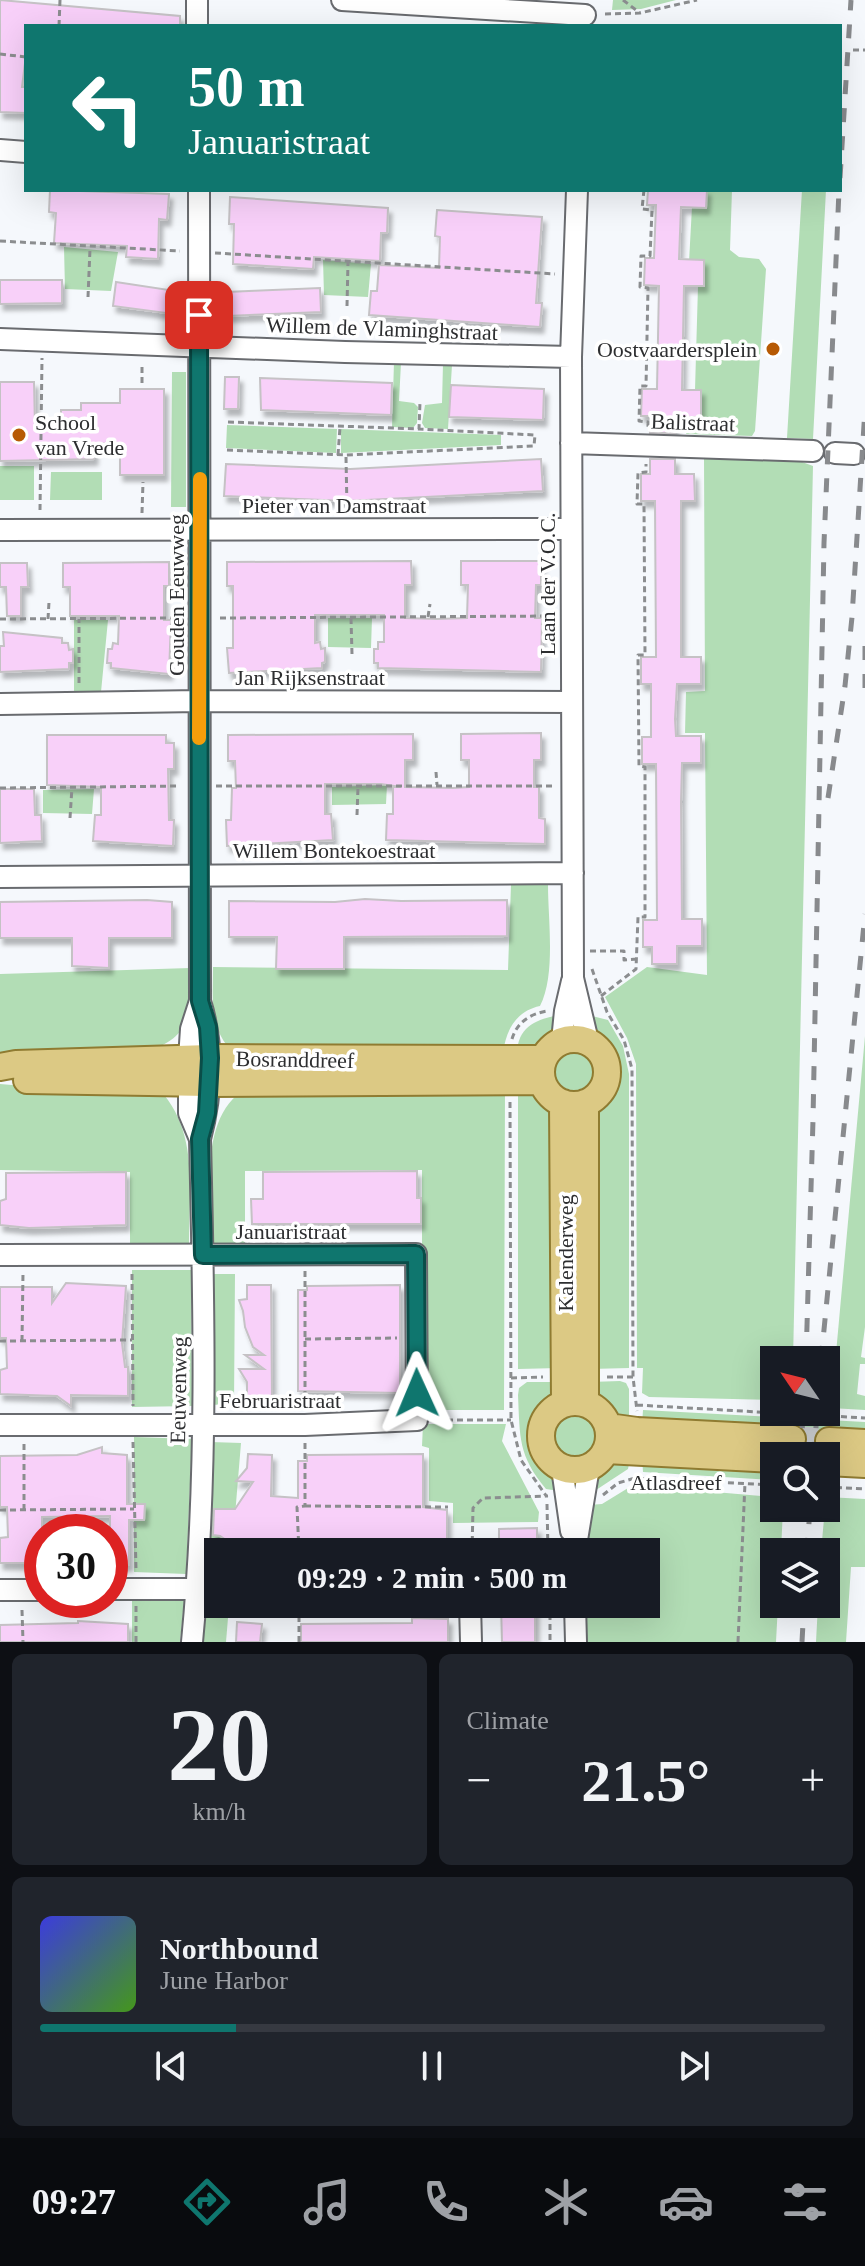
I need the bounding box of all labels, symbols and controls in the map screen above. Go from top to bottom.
icon: left [56,56,160,160]
text: 50 m [188,56,305,118]
text: Januaristraat [188,122,370,162]
pin [165,281,233,349]
icon: arrive [177,293,221,337]
street label: Willem de Vlaminghstraat [266,312,498,345]
place label: Oostvaardersplein [597,337,757,362]
marker: Oostvaardersplein [764,340,782,358]
street label: Balistraat [650,409,736,436]
place label: School van Vrede [35,410,124,460]
marker: School van Vrede [10,426,28,444]
street label: Pieter van Damstraat [242,493,426,518]
street label: Laan der V.O.C. [535,513,560,655]
street label: Gouden Eeuwweg [164,514,189,676]
street label: Jan Rijksenstraat [235,665,385,690]
street label: Willem Bontekoestraat [233,838,435,863]
street label: Bosranddreef [236,1046,355,1073]
street label: Kalenderweg [553,1194,578,1312]
street label: Januaristraat [235,1219,347,1244]
street label: Eeuwenweg [165,1336,192,1444]
north arrow [760,1346,840,1426]
map controls [760,1346,840,1618]
position arrow [375,1351,459,1435]
street label: Februaristraat [219,1388,341,1413]
button: search [760,1442,840,1522]
street label: Atlasdreef [630,1470,722,1495]
speed limit sign: 30 [24,1514,128,1618]
button: layers [760,1538,840,1618]
text: 09:29 · 2 min · 500 m [297,1561,567,1594]
text: 20 [167,1687,271,1802]
text: Climate [467,1706,549,1735]
text: 21.5° [581,1748,710,1814]
text: − [467,1756,491,1805]
text: + [800,1756,825,1805]
text: km/h [193,1797,246,1826]
text: Northbound [160,1932,318,1965]
text: June Harbor [160,1966,288,1995]
icon: previous [149,2044,193,2088]
icon: pause [410,2044,454,2088]
icon: next [672,2044,716,2088]
icon: directions [179,2174,235,2230]
icon: music [299,2174,355,2230]
icon: phone [418,2174,474,2230]
icon: climate [538,2174,594,2230]
icon: car [658,2174,714,2230]
icon: filters [777,2174,833,2230]
text: 09:27 [32,2182,116,2222]

